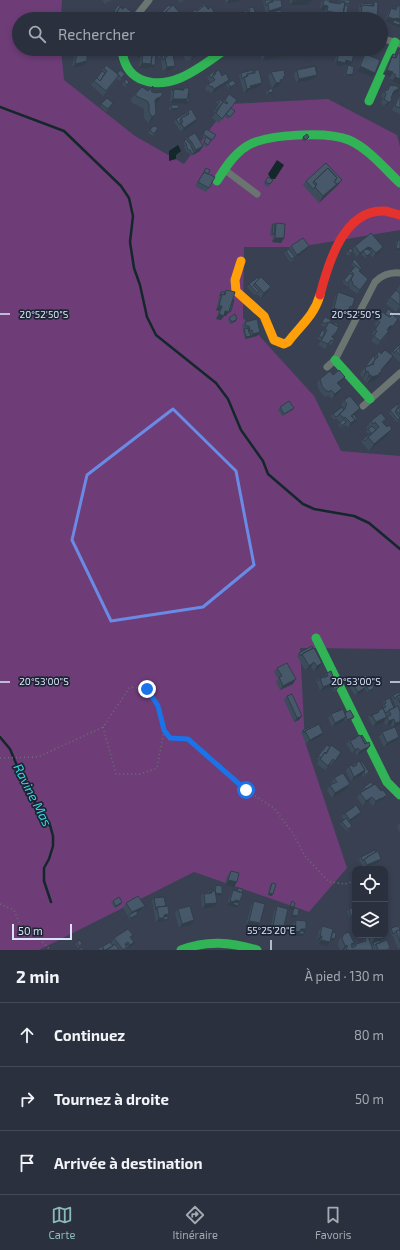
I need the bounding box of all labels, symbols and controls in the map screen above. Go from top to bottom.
search box [12,12,388,56]
icon: search [26,23,48,45]
text: Rechercher [58,25,135,43]
text: 20°52'50"S [20,308,69,320]
text: 20°52'50"S [332,308,381,320]
text: 20°53'00"S [19,675,69,687]
text: 20°53'00"S [331,675,381,687]
route end [138,680,156,698]
water label: Ravine Mas [10,761,56,829]
route start [237,781,255,799]
map controls [352,866,388,938]
button: locate [352,866,388,902]
button: layers [352,902,388,938]
scale bar [12,922,72,941]
text: 50 m [18,924,43,937]
text: 55°25'20"E [247,924,295,936]
text: 2 min [16,966,59,986]
text: À pied · 130 m [305,968,384,984]
icon: ahead [16,1024,38,1046]
text: Continuez [54,1026,125,1044]
text: 80 m [354,1027,384,1043]
icon: right [16,1088,38,1110]
text: Tournez à droite [54,1090,169,1108]
text: 50 m [355,1091,384,1107]
icon: arrive [16,1152,38,1174]
text: Arrivée à destination [54,1154,202,1172]
tab: Carte [49,1204,75,1241]
tab: Itinéraire [172,1204,218,1241]
tab: Favoris [315,1204,351,1241]

